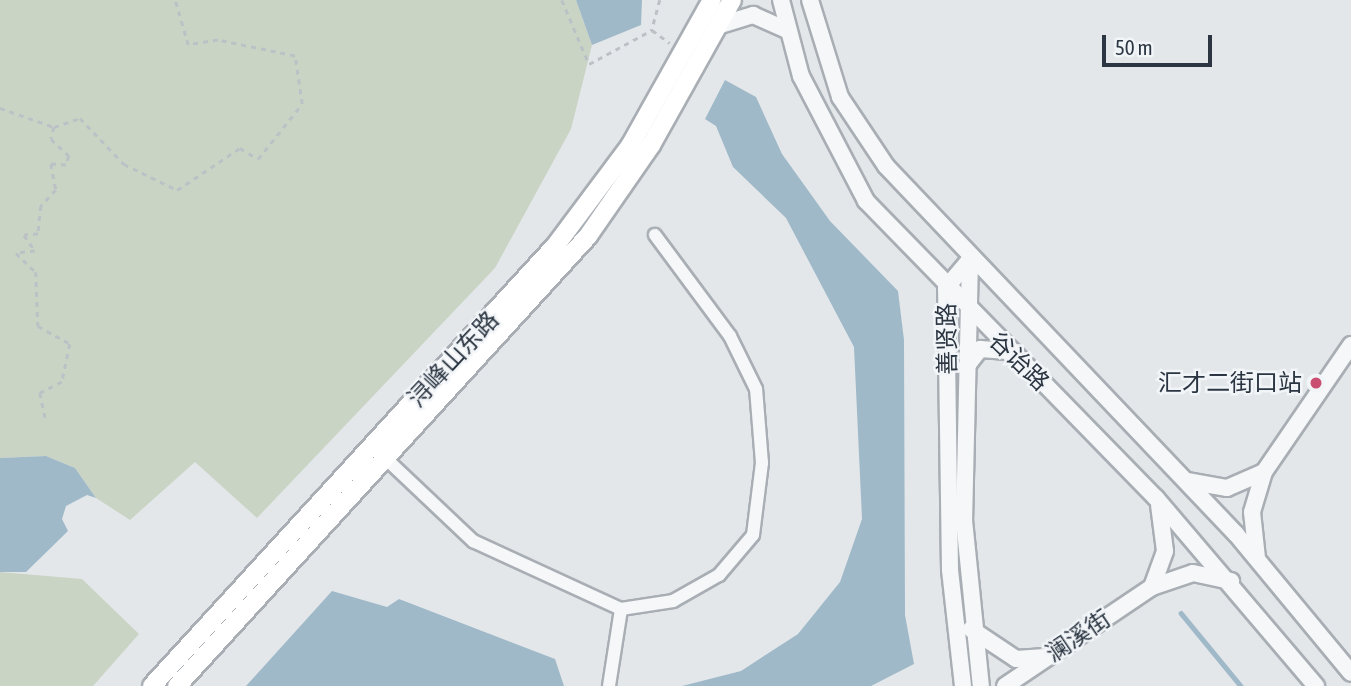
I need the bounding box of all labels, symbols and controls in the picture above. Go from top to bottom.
scale bar [1106,21,1216,65]
text: 50 m [1115,35,1153,59]
street label: 善贤路 [932,303,962,375]
street label: 浔峰山东路 [402,305,504,413]
street label: 谷诒路 [983,326,1055,396]
place label: 汇才二街口站 [1158,369,1302,397]
marker: 汇才二街口站 [1308,375,1324,391]
street label: 澜溪街 [1040,604,1116,668]

